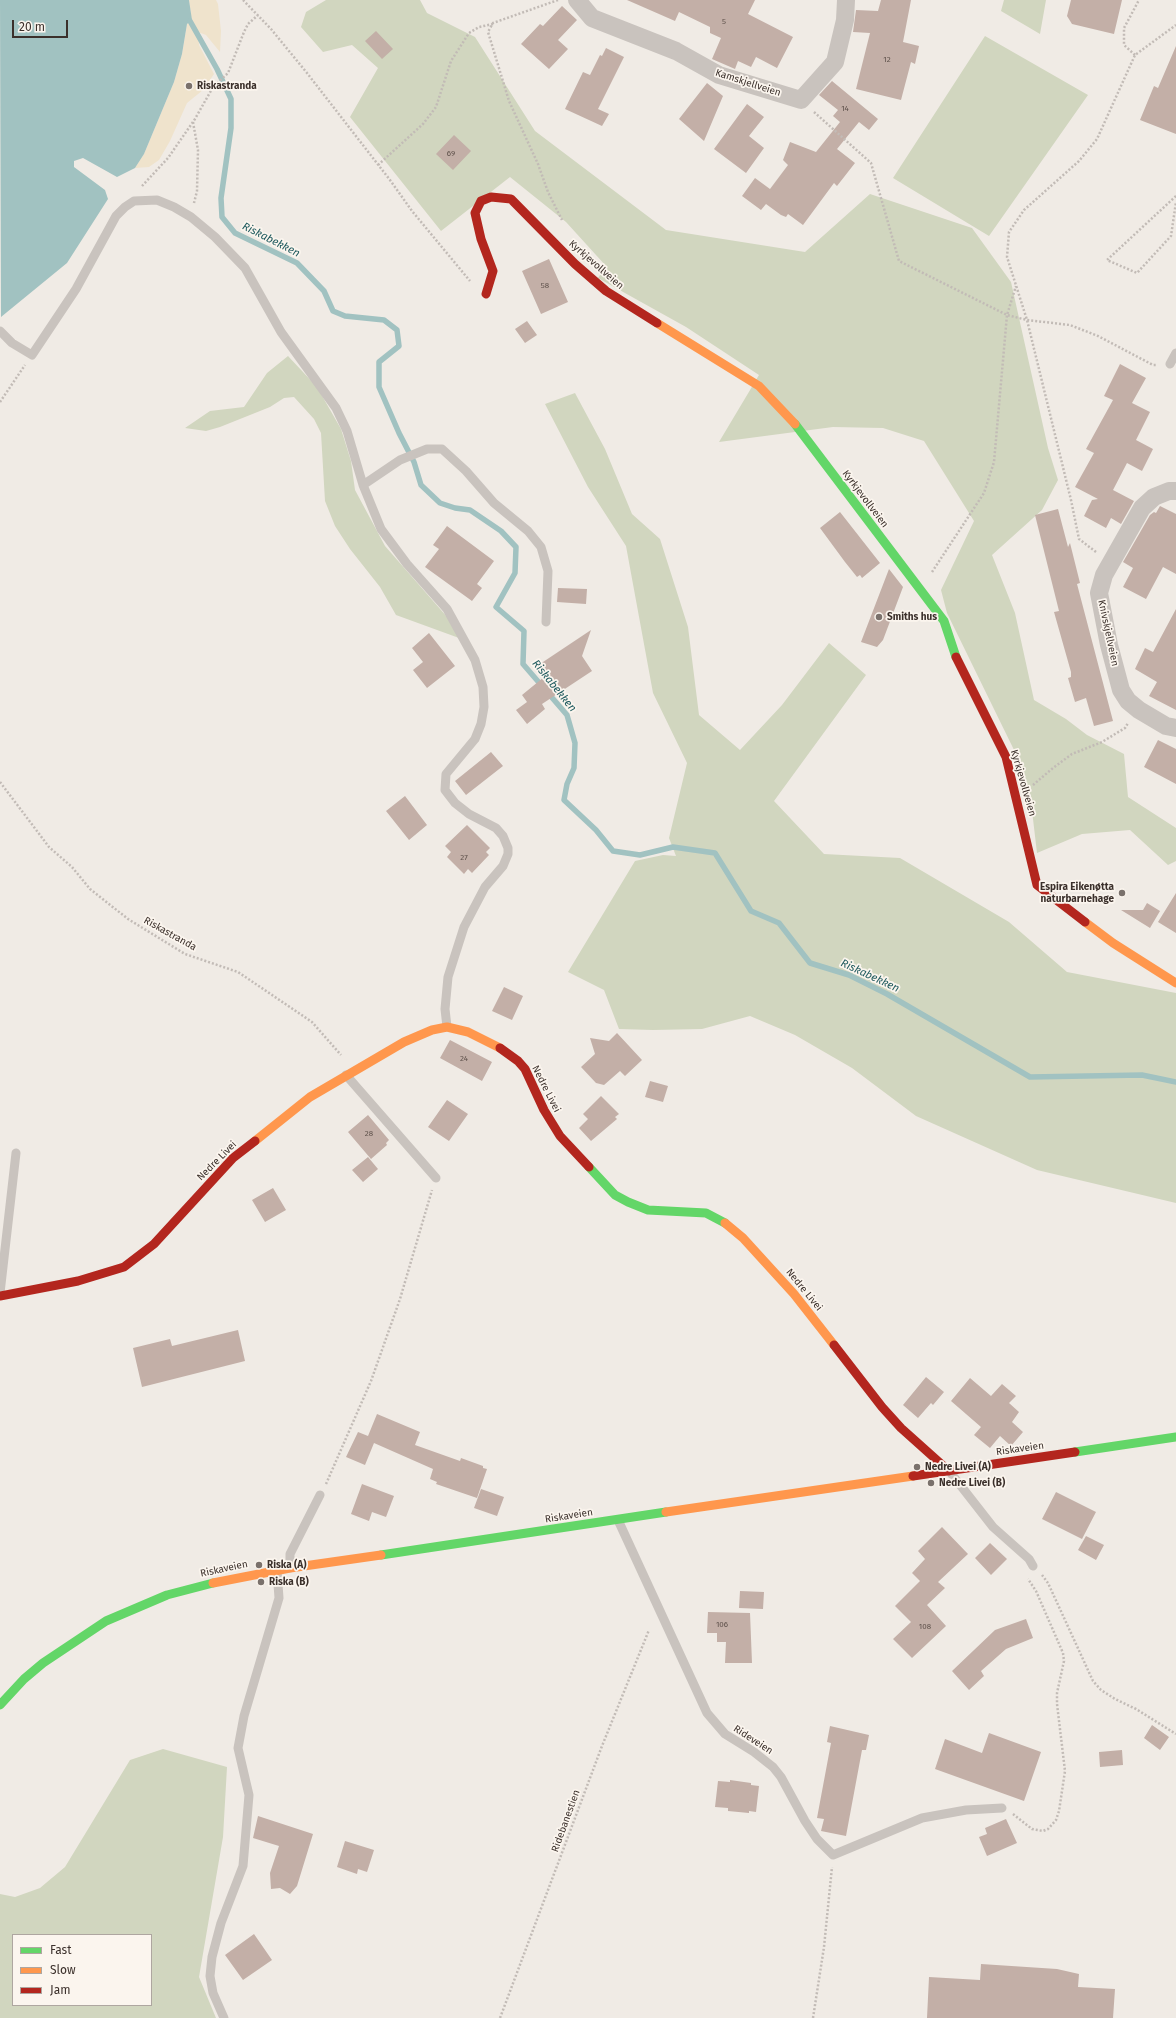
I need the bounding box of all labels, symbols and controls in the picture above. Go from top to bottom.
scale bar [14,12,70,38]
house number: 5 [722,17,726,27]
text: 20 m [19,20,45,34]
house number: 12 [883,55,891,65]
street label: Kamskjellveien [714,67,782,99]
place label: Riskastranda [197,80,257,92]
marker: Riskastranda [184,81,194,91]
house number: 14 [841,104,849,114]
house number: 69 [447,149,455,159]
water label: Riskabekken [240,220,302,260]
street label: Kyrkjevollveien [566,238,626,292]
house number: 58 [541,281,549,291]
street label: Kyrkjevollveien [839,468,891,530]
street label: Knivskjellveien [1095,599,1121,667]
place label: Smiths hus [887,611,937,623]
marker: Smiths hus [874,612,884,622]
water label: Riskabekken [529,657,579,715]
street label: Kyrkjevollveien [1008,748,1038,818]
house number: 27 [460,853,468,863]
place label: Espira Eikenøtta naturbarnehage [1040,881,1114,904]
marker: Espira Eikenøtta naturbarnehage [1117,888,1127,898]
street label: Riskastranda [142,915,198,953]
water label: Riskabekken [839,957,901,995]
house number: 24 [460,1054,468,1064]
street label: Nedre Livei [529,1064,563,1114]
house number: 28 [365,1129,373,1139]
street label: Nedre Livei [195,1139,239,1183]
street label: Nedre Livei [783,1266,825,1314]
street label: Riskaveien [995,1440,1045,1458]
place label: Nedre Livei (A) [925,1461,991,1473]
marker: Nedre Livei (A) [912,1462,922,1472]
place label: Nedre Livei (B) [939,1477,1005,1489]
marker: Nedre Livei (B) [926,1478,936,1488]
street label: Riskaveien [544,1506,594,1526]
street label: Riskaveien [199,1558,249,1580]
place label: Riska (A) [267,1559,306,1571]
marker: Riska (A) [254,1560,264,1570]
place label: Riska (B) [269,1576,309,1588]
marker: Riska (B) [256,1577,266,1587]
house number: 106 [716,1620,728,1630]
house number: 108 [919,1622,931,1632]
street label: Rideveien [731,1723,775,1757]
street label: Ridebanestien [549,1788,583,1854]
legend [12,1934,152,2006]
text: Fast [50,1943,72,1957]
text: Slow [50,1963,76,1977]
text: Jam [50,1983,70,1997]

